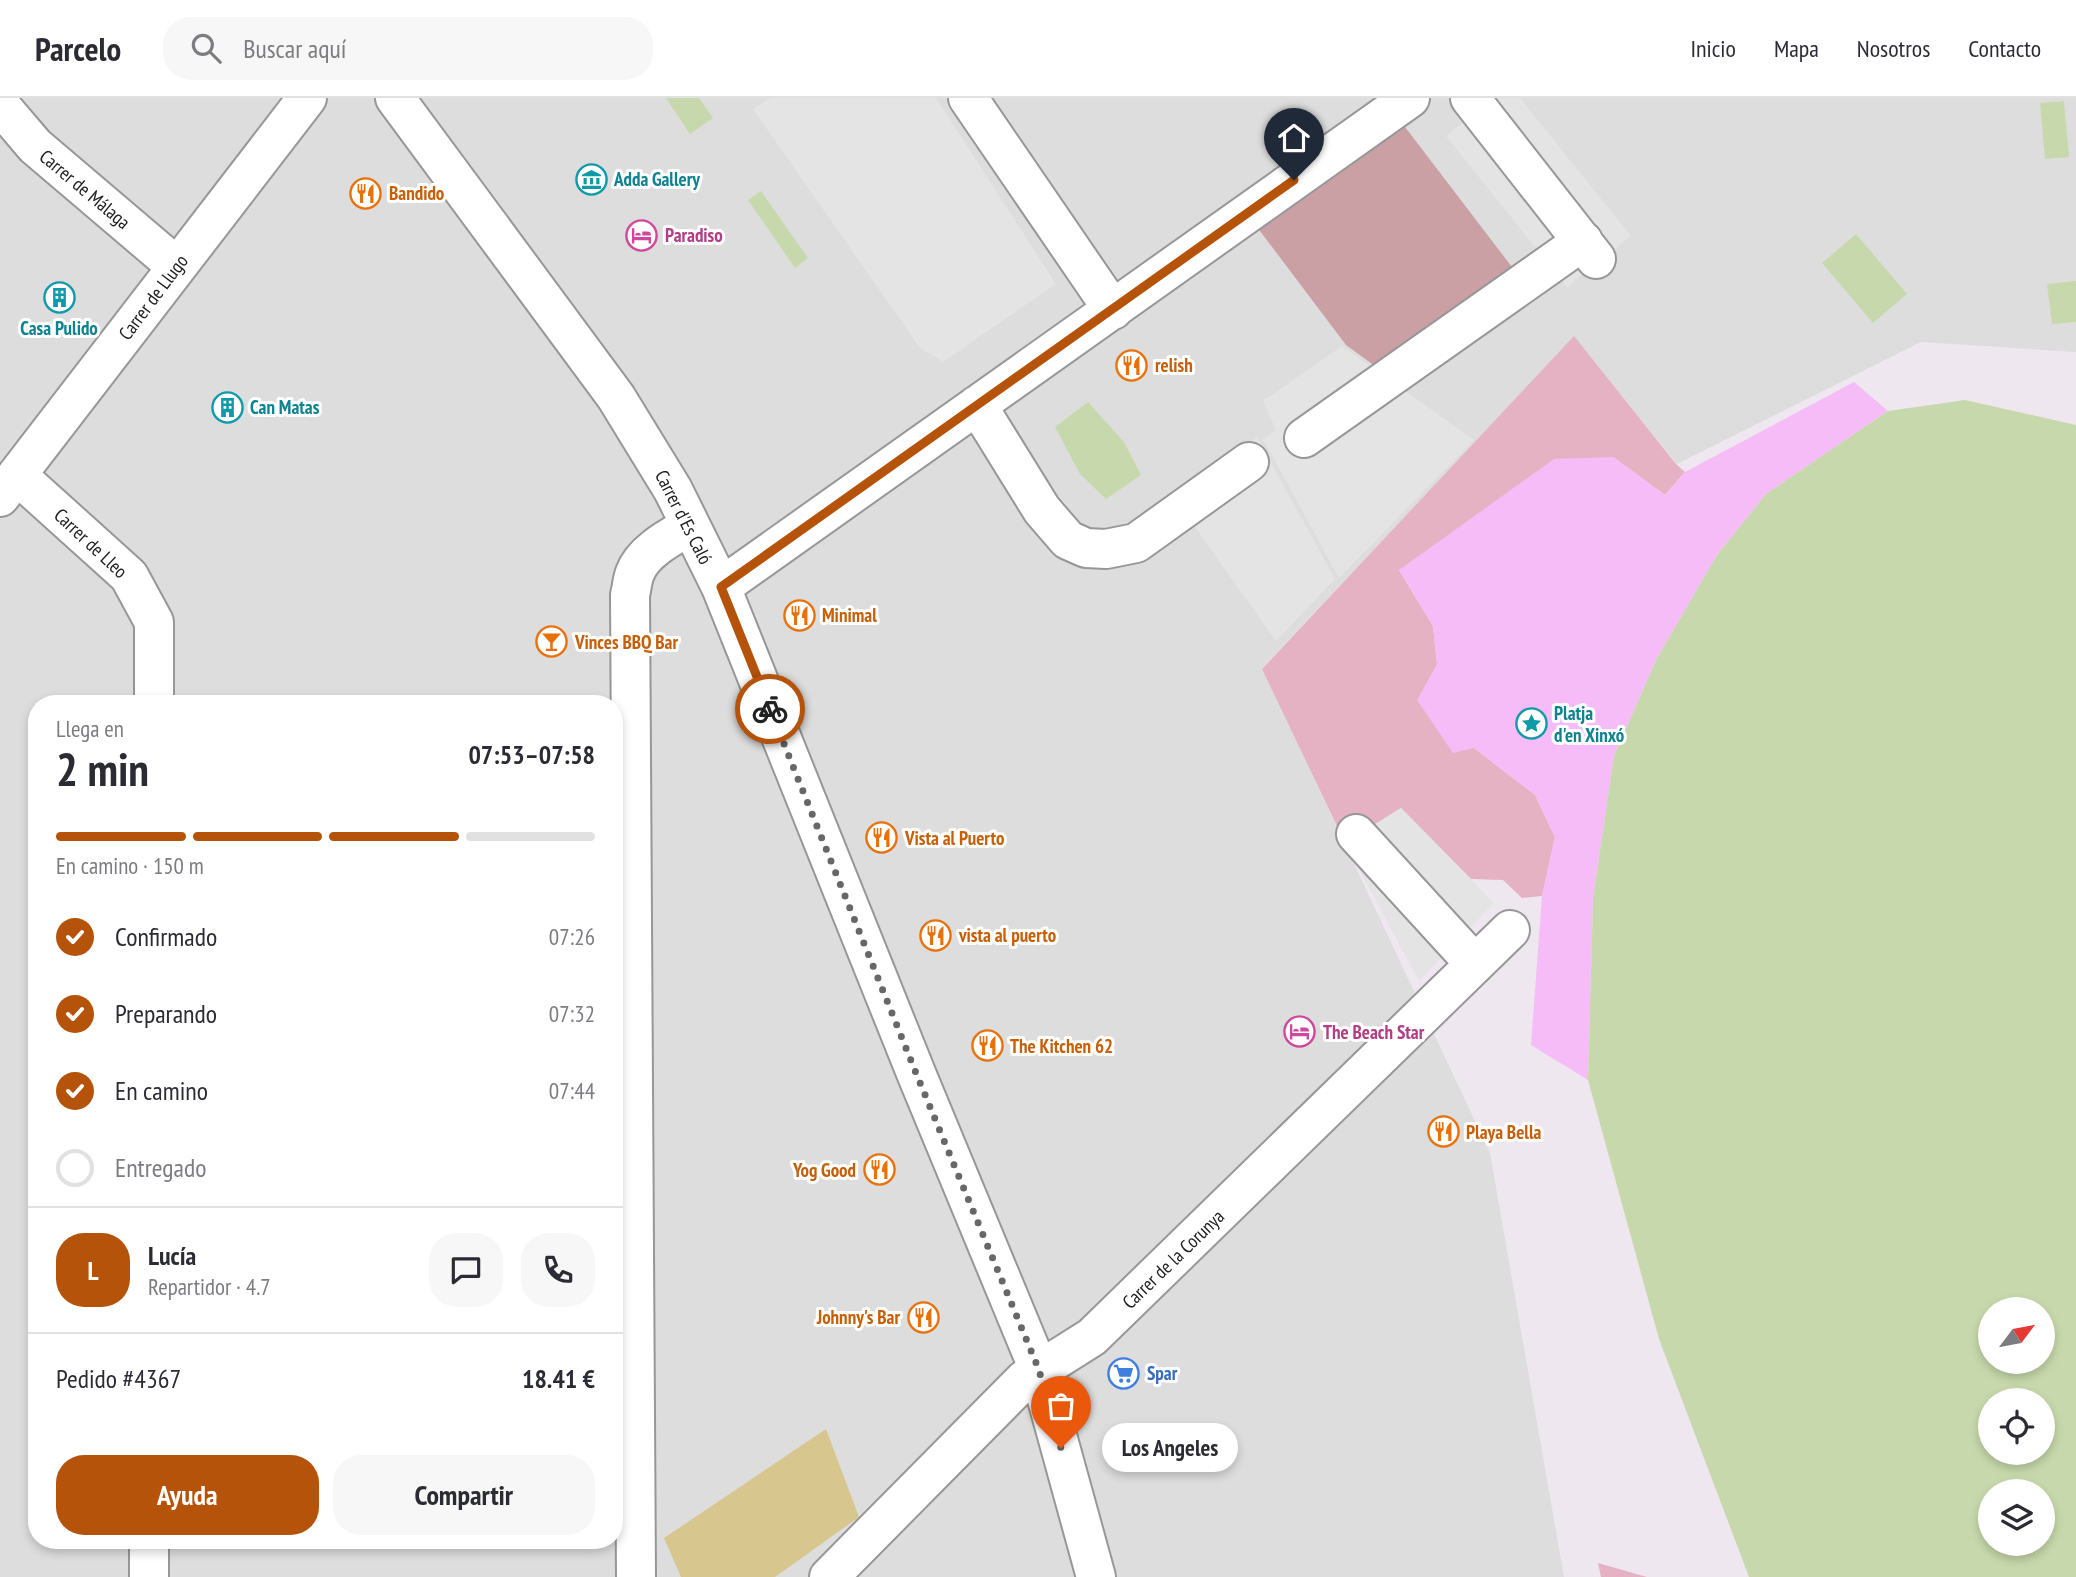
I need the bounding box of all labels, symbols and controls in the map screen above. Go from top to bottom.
search box [163,17,653,80]
text: Parcelo [35,27,121,70]
icon: search [187,29,225,67]
text: Buscar aquí [243,32,346,65]
text: Inicio [1690,33,1736,64]
text: Mapa [1774,33,1819,64]
text: Nosotros [1857,33,1930,64]
text: Contacto [1968,33,2041,64]
pin [1264,108,1324,180]
icon: home [1275,119,1313,157]
street label: Carrer de Málaga [35,144,135,234]
museum icon: Adda Gallery [574,162,608,196]
place label: Adda Gallery [613,167,700,191]
restaurant icon: Bandido [349,176,383,210]
place label: Bandido [389,181,444,205]
hotel icon: Paradiso [625,218,659,252]
place label: Paradiso [665,223,723,247]
street label: Carrer de Llugo [113,250,193,344]
building icon: Casa Pulido [42,280,76,314]
place label: Casa Pulido [20,316,98,340]
restaurant icon: relish [1115,348,1149,382]
place label: relish [1155,353,1193,377]
building icon: Can Matas [210,390,244,424]
place label: Can Matas [250,395,320,419]
street label: Carrer d'Es Caló [650,466,718,568]
street label: Carrer de Lleo [49,503,133,583]
restaurant icon: Minimal [782,598,816,632]
place label: Minimal [822,603,877,627]
bar icon: Vinces BBQ Bar [535,625,569,659]
place label: Vinces BBQ Bar [574,630,678,654]
courier [735,674,805,744]
icon: bike [751,690,789,728]
place label: Platja d'en Xinxó [1554,701,1624,747]
place icon: Platja d'en Xinxó [1514,707,1548,741]
text: Llega en [56,714,124,743]
text: 07:53–07:58 [468,738,595,771]
text: 2 min [56,739,149,799]
restaurant icon: Vista al Puerto [865,821,899,855]
place label: Vista al Puerto [904,826,1004,850]
text: En camino · 150 m [56,851,204,880]
icon: check [56,918,94,956]
restaurant icon: vista al puerto [919,918,953,952]
text: Confirmado [115,920,217,953]
text: 07:26 [549,922,595,951]
place label: vista al puerto [958,923,1056,947]
icon: check [56,995,94,1033]
text: Preparando [115,997,217,1030]
text: 07:32 [549,999,595,1028]
hotel icon: The Beach Star [1283,1015,1317,1049]
place label: The Beach Star [1323,1020,1425,1044]
restaurant icon: The Kitchen 62 [970,1029,1004,1063]
place label: The Kitchen 62 [1010,1034,1113,1058]
icon: check [56,1072,94,1110]
text: En camino [115,1074,208,1107]
text: 07:44 [549,1076,595,1105]
restaurant icon: Playa Bella [1426,1115,1460,1149]
place label: Playa Bella [1466,1120,1542,1144]
text: Entregado [115,1151,207,1184]
restaurant icon: Yog Good [862,1153,896,1187]
place label: Yog Good [792,1158,856,1182]
street label: Carrer de la Corunya [1117,1204,1229,1314]
button: chat [429,1233,503,1307]
button: phone [521,1233,595,1307]
text: Lucía [148,1239,196,1272]
text: L [87,1254,99,1287]
text: Repartidor · 4.7 [148,1272,271,1301]
north arrow [1978,1297,2054,1374]
map controls [1978,1297,2055,1556]
restaurant icon: Johnny's Bar [906,1300,940,1334]
place label: Johnny's Bar [816,1305,900,1329]
supermarket icon: Spar [1107,1356,1141,1390]
place label: Spar [1147,1361,1178,1385]
text: Pedido #4367 [56,1362,181,1395]
text: 18.41 € [522,1362,595,1395]
pin [1031,1376,1091,1448]
icon: bag [1042,1387,1080,1425]
button: locate [1978,1388,2055,1465]
callout: Los Angeles [1103,1424,1240,1472]
text: Los Angeles [1122,1433,1218,1462]
button: Ayuda [56,1455,319,1535]
button: Compartir [333,1455,595,1535]
button: layers [1978,1479,2055,1556]

